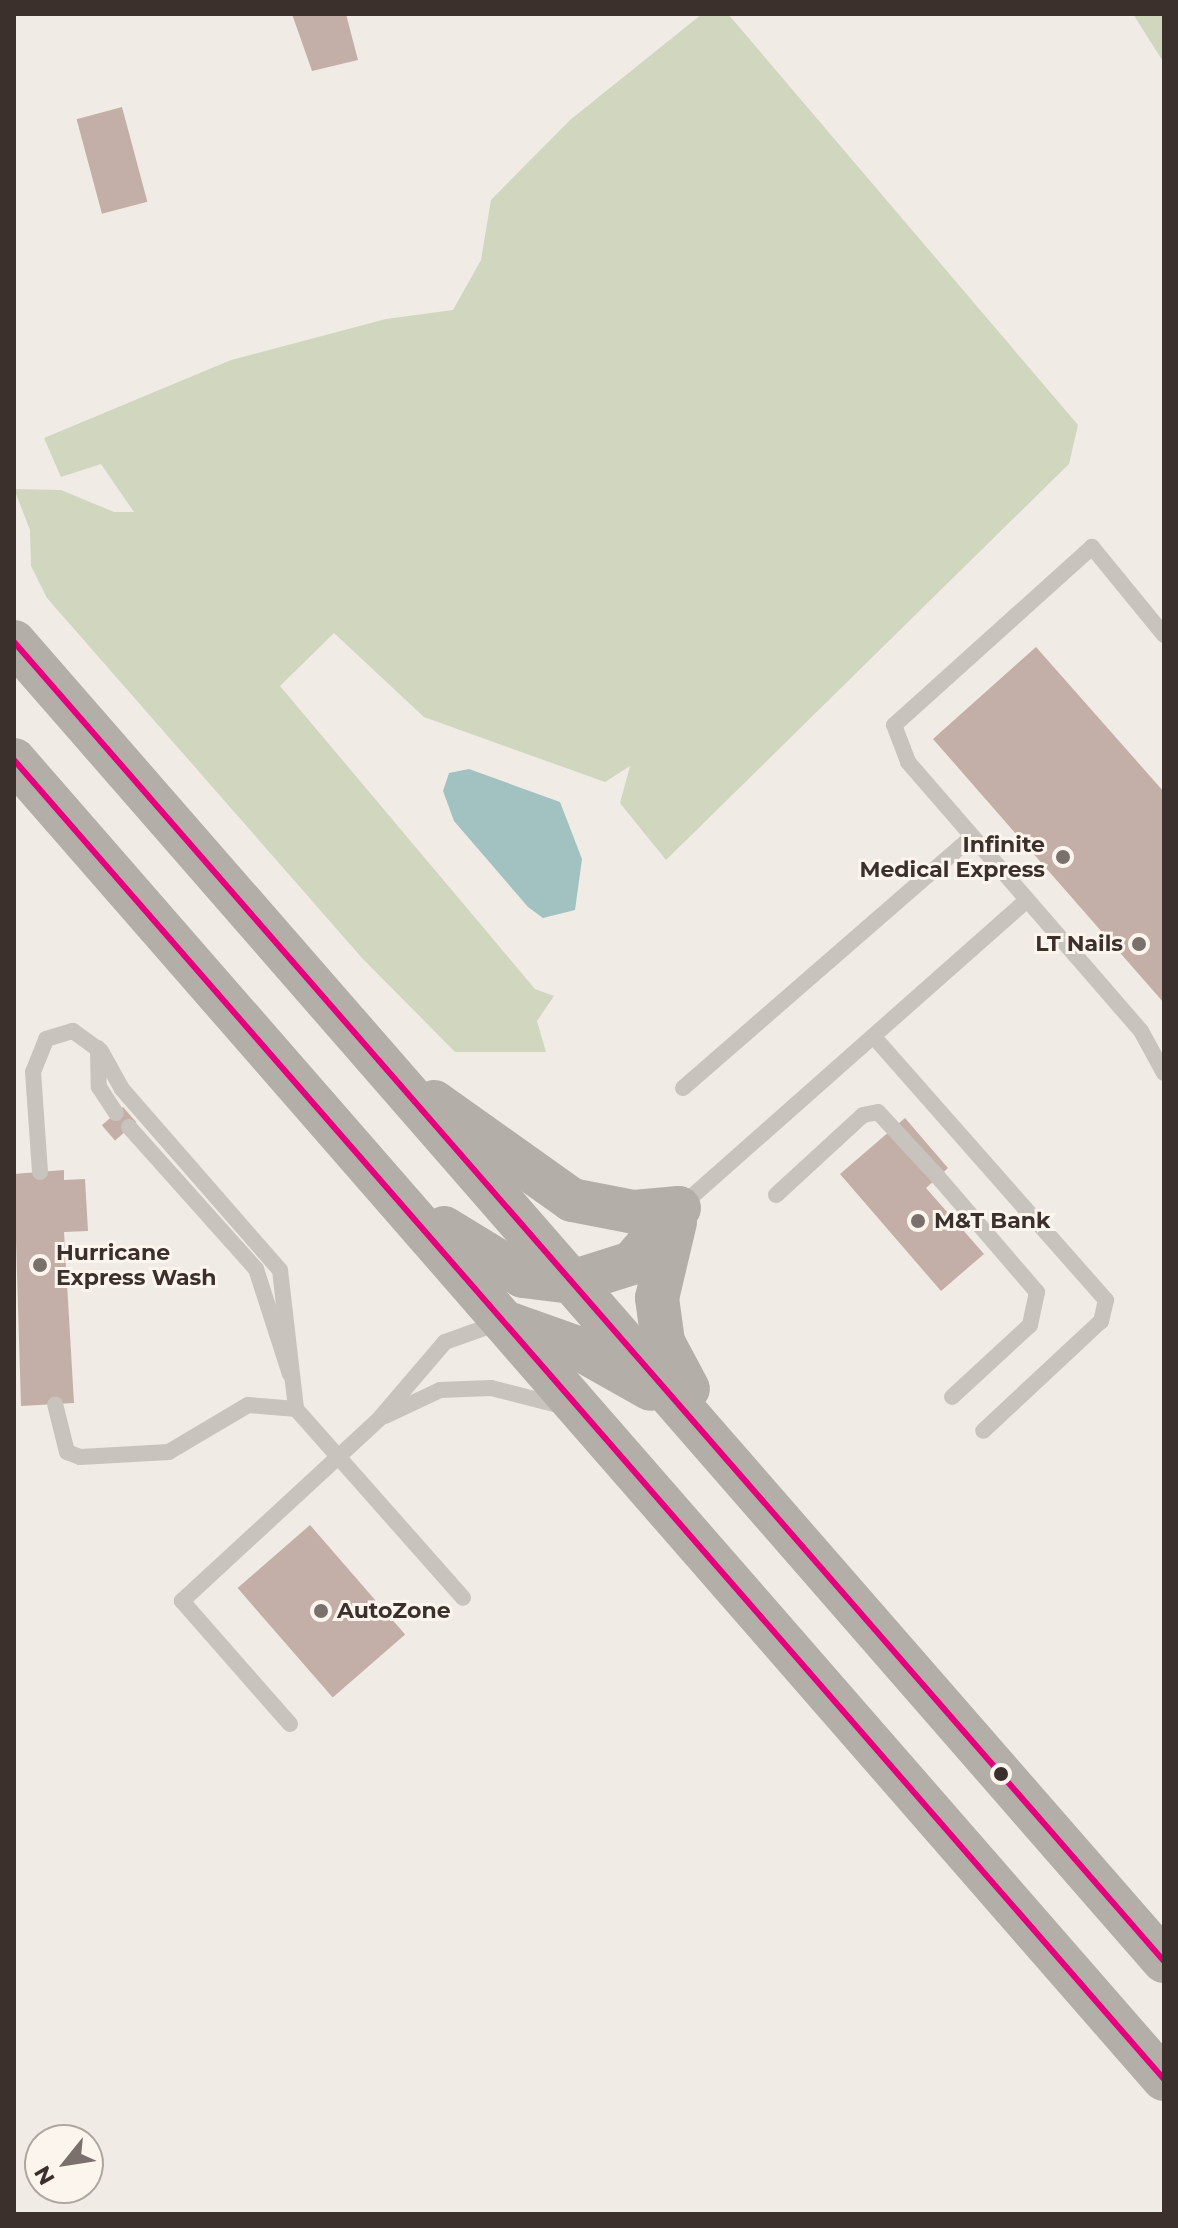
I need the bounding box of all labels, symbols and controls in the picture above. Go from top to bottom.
place label: Infinite Medical Express [859,831,1045,882]
marker: Infinite Medical Express [1052,846,1074,868]
place label: LT Nails [1035,931,1123,957]
marker: LT Nails [1130,935,1148,953]
place label: M&T Bank [934,1208,1050,1234]
marker: M&T Bank [909,1212,927,1230]
place label: Hurricane Express Wash [56,1239,216,1290]
marker: Hurricane Express Wash [31,1256,49,1274]
place label: AutoZone [337,1598,451,1624]
marker: AutoZone [312,1602,330,1620]
unlabelled marker [993,1766,1009,1782]
north arrow [24,2124,104,2204]
text: N [28,2161,61,2190]

